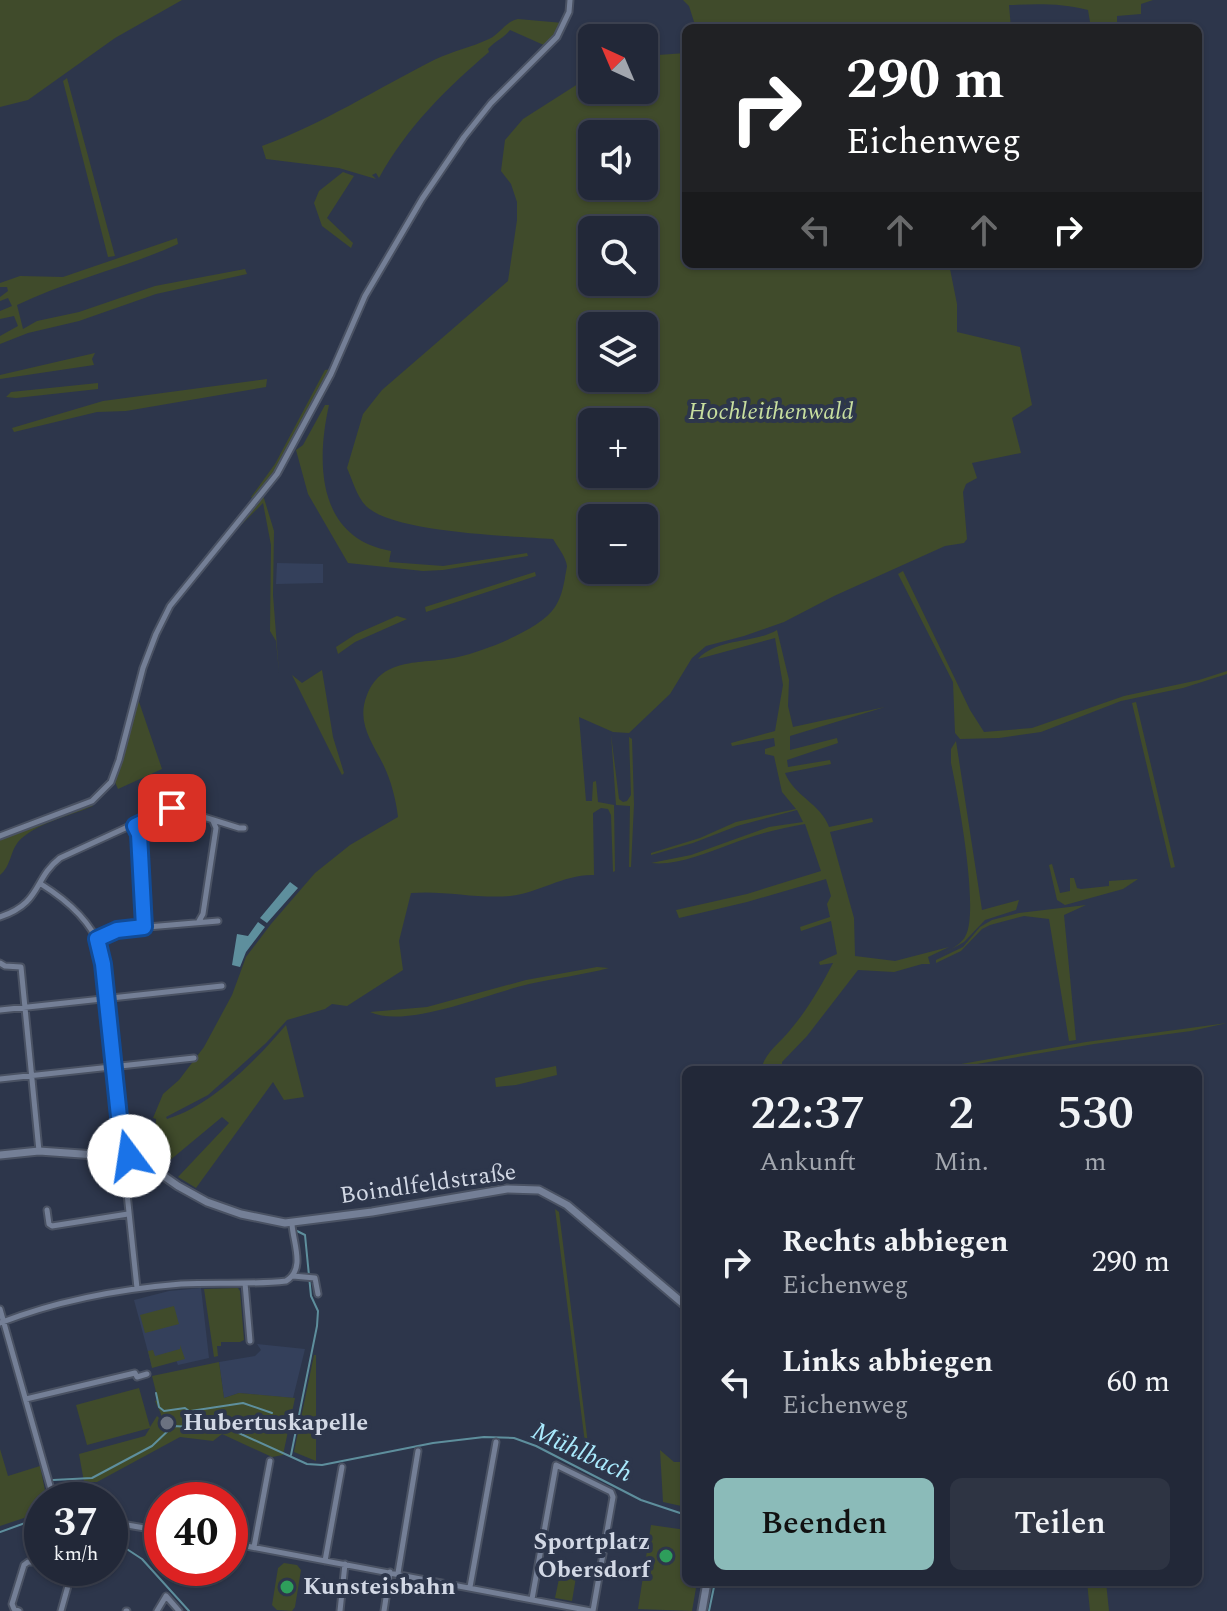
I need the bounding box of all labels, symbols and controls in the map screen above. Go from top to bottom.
north arrow [578,24,658,104]
map controls [578,24,658,584]
text: 290 m [846,38,1005,123]
icon: right [714,56,818,160]
text: Eichenweg [846,115,1021,170]
button: sound [578,120,658,200]
icon: left [794,208,838,252]
icon: ahead [878,208,922,252]
icon: ahead [962,208,1006,252]
icon: right [1046,208,1090,252]
button: search [578,216,658,296]
button: layers [578,312,658,392]
park label: Hochleithenwald [688,394,854,430]
button: + [578,408,658,488]
button: − [578,504,658,584]
pin [138,774,206,842]
icon: arrive [150,786,194,830]
text: 22:37 [750,1077,866,1150]
text: 2 [948,1077,974,1150]
text: 530 [1057,1077,1134,1150]
position arrow [87,1114,171,1198]
text: Ankunft [760,1142,856,1182]
text: Min. [934,1142,988,1182]
text: m [1084,1142,1106,1182]
street label: Boindlfeldstraße [338,1154,518,1214]
text: Rechts abbiegen [782,1219,1009,1265]
text: 290 m [1092,1239,1170,1285]
icon: right [714,1240,758,1284]
text: Eichenweg [782,1265,909,1305]
text: Links abbiegen [782,1339,993,1385]
text: 60 m [1107,1359,1170,1405]
icon: left [714,1360,758,1404]
text: Eichenweg [782,1385,909,1425]
place label: Hubertuskapelle [183,1405,368,1441]
water label: Mühlbach [525,1411,639,1493]
marker: Hubertuskapelle [158,1414,176,1432]
button: Beenden [714,1478,934,1570]
button: Teilen [950,1478,1170,1570]
speed limit sign: 40 [144,1482,248,1586]
text: 37 [54,1493,98,1554]
place label: Sportplatz Obersdorf [533,1524,652,1588]
text: km/h [54,1539,99,1569]
marker: Sportplatz Obersdorf [657,1547,675,1565]
place label: Kunsteisbahn [303,1569,456,1605]
marker: Kunsteisbahn [278,1578,296,1596]

